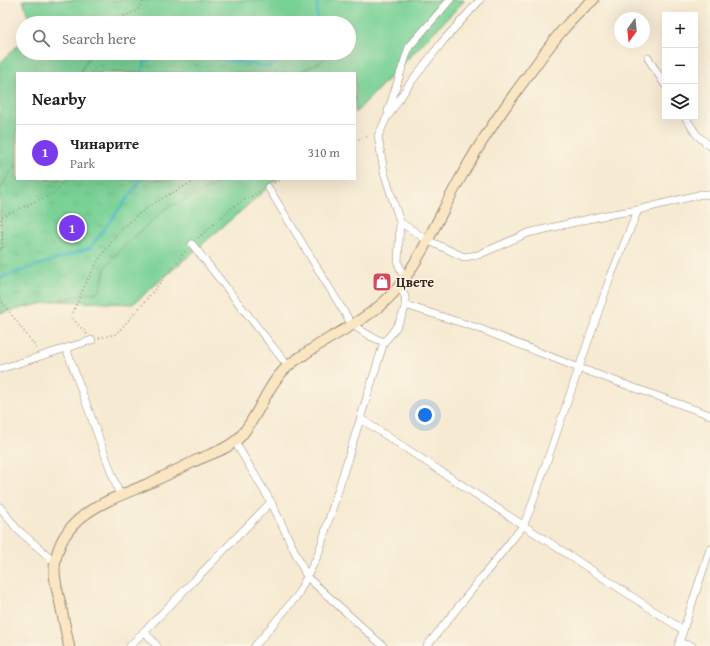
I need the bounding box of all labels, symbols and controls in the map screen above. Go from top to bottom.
north arrow [614,12,650,48]
map controls [662,12,698,120]
button: + [662,12,698,48]
search box [16,16,356,60]
icon: search [30,27,52,49]
text: Search here [62,28,136,49]
button: − [662,48,698,84]
button: layers [662,84,698,120]
text: Nearby [32,86,86,111]
text: Чинарите [70,133,139,154]
text: 1 [42,143,48,162]
text: 310 m [308,143,340,162]
text: Park [70,154,95,173]
pin: 1 [59,213,85,243]
shop icon: Цвете [371,271,393,293]
place label: Цвете [396,272,434,292]
your location [415,405,435,425]

